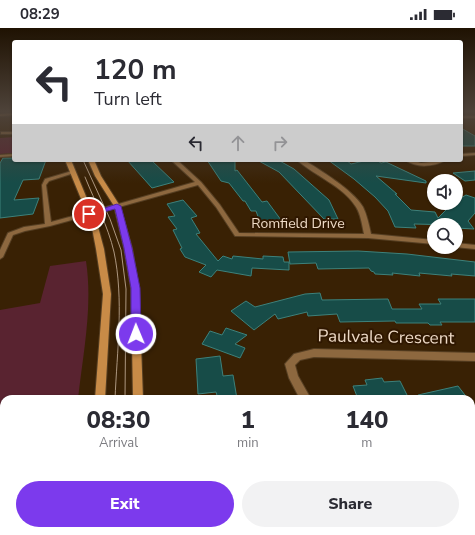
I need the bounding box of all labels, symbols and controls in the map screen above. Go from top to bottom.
text: 08:29 [20,4,60,24]
text: 120 m [94,51,177,89]
icon: left [28,56,80,108]
text: Turn left [94,87,162,111]
icon: left [185,132,207,154]
icon: ahead [227,132,249,154]
icon: right [269,132,291,154]
map controls [427,174,463,254]
button: sound [427,174,463,210]
pin [72,197,106,231]
icon: arrive [78,203,100,225]
street label: Romfield Drive [251,214,345,233]
button: search [427,218,463,254]
position arrow [115,313,157,355]
street label: Paulvale Crescent [317,324,456,350]
text: 08:30 [87,404,150,436]
text: 1 [241,404,255,436]
text: 140 [345,404,388,436]
text: Arrival [99,434,138,452]
text: min [237,434,259,452]
text: m [361,434,372,452]
button: Exit [16,481,234,527]
button: Share [242,481,459,527]

